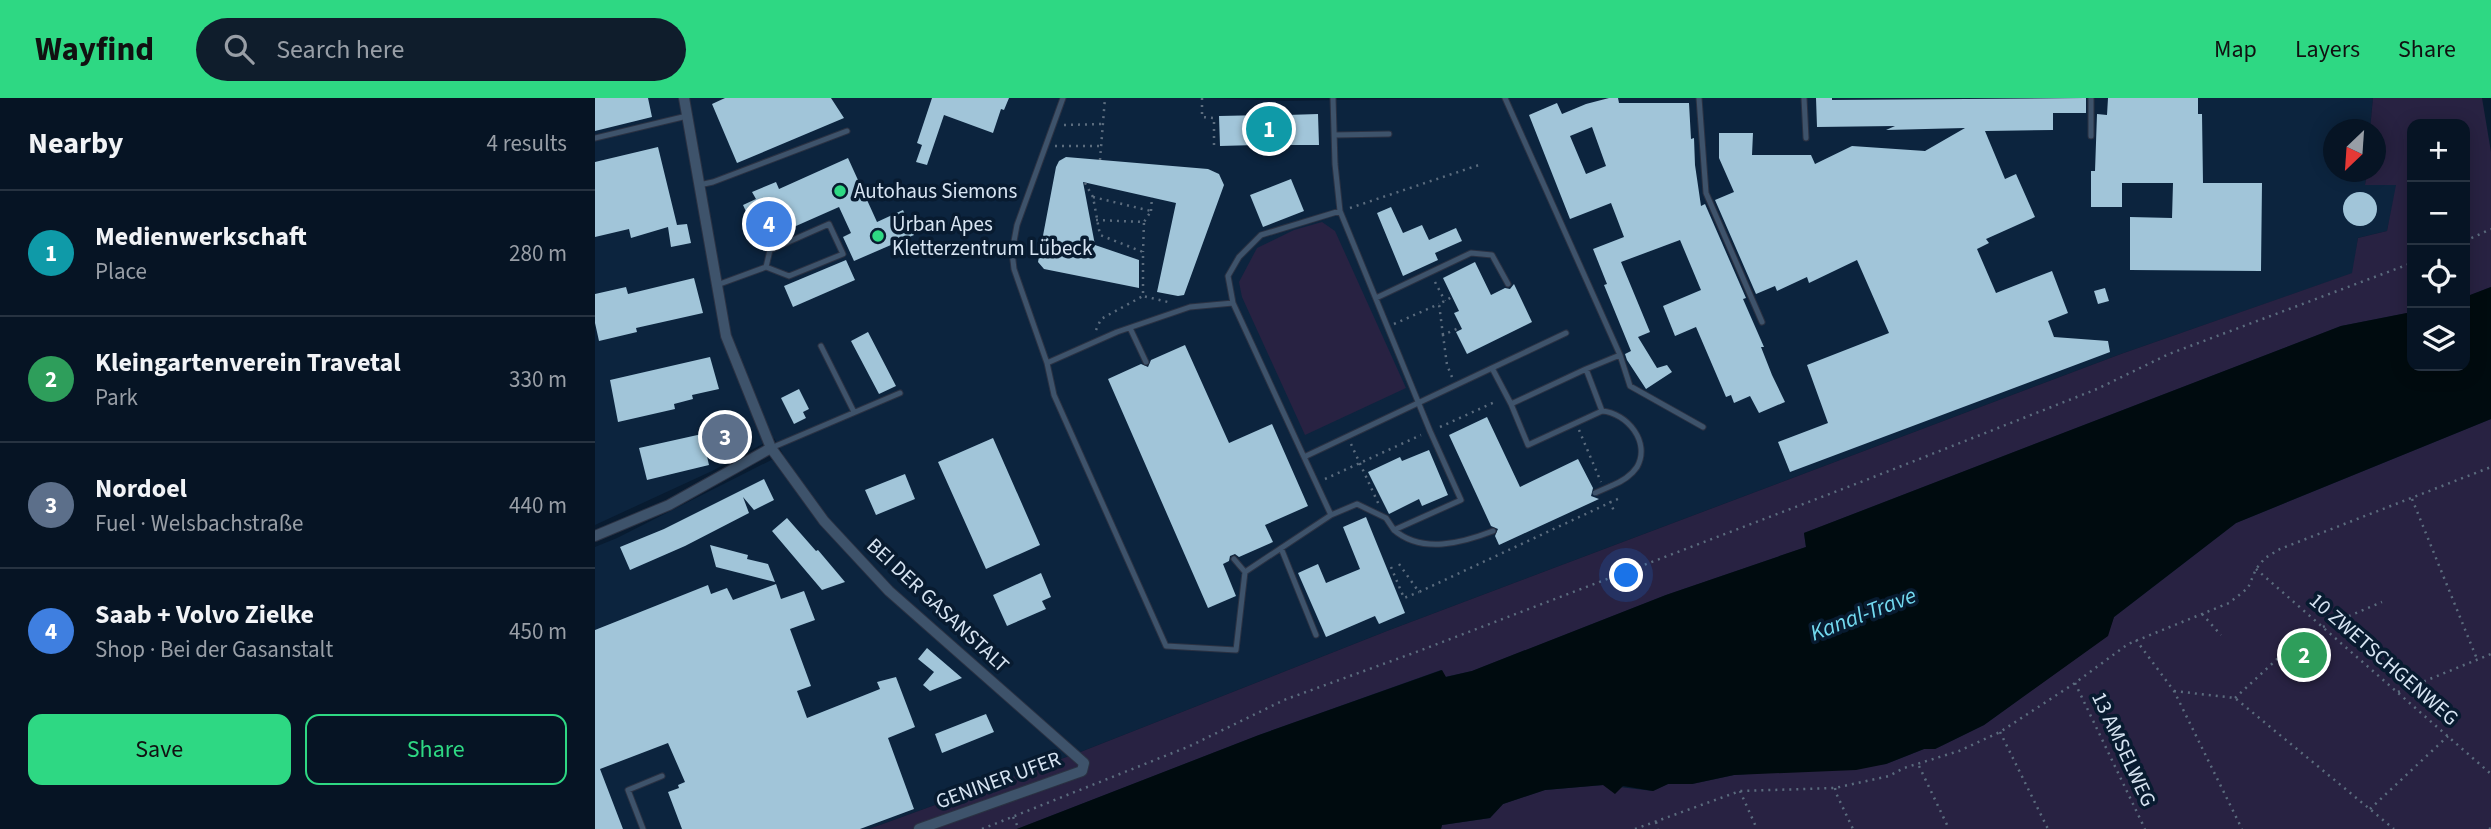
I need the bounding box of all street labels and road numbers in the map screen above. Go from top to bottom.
street label: BEI DER GASANSTALT [860,531,1016,679]
street label: 10 ZWETSCHGENWEG [2303,586,2465,732]
street label: 13 AMSELWEG [2084,687,2164,811]
street label: GENINER UFER [931,744,1065,816]

